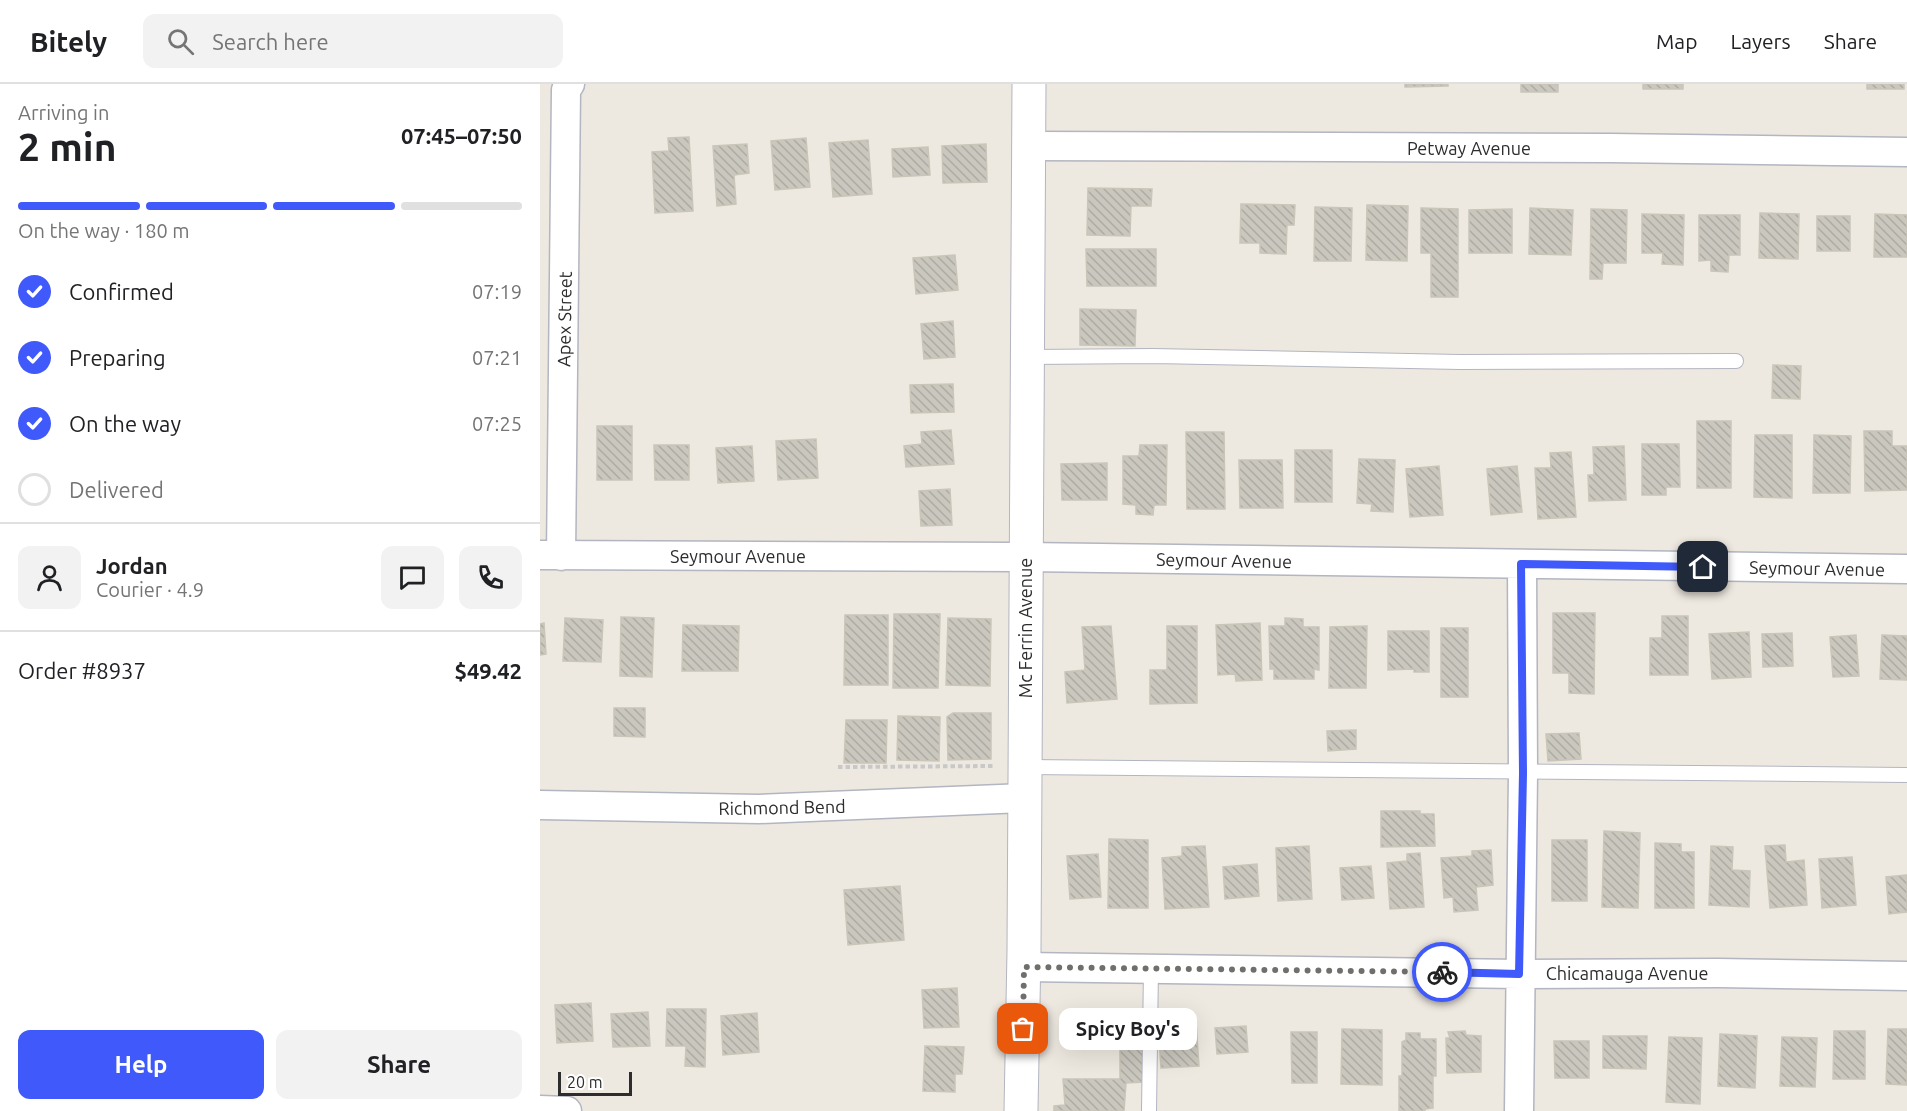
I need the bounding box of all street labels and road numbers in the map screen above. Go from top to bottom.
street label: Petway Avenue [1407,138,1531,158]
street label: Apex Street [553,271,575,367]
street label: Seymour Avenue [670,546,806,566]
street label: Seymour Avenue [1156,549,1292,571]
street label: Seymour Avenue [1749,557,1885,579]
street label: Mc Ferrin Avenue [1015,558,1035,698]
street label: Richmond Bend [718,796,846,818]
street label: Chicamauga Avenue [1546,963,1708,983]

